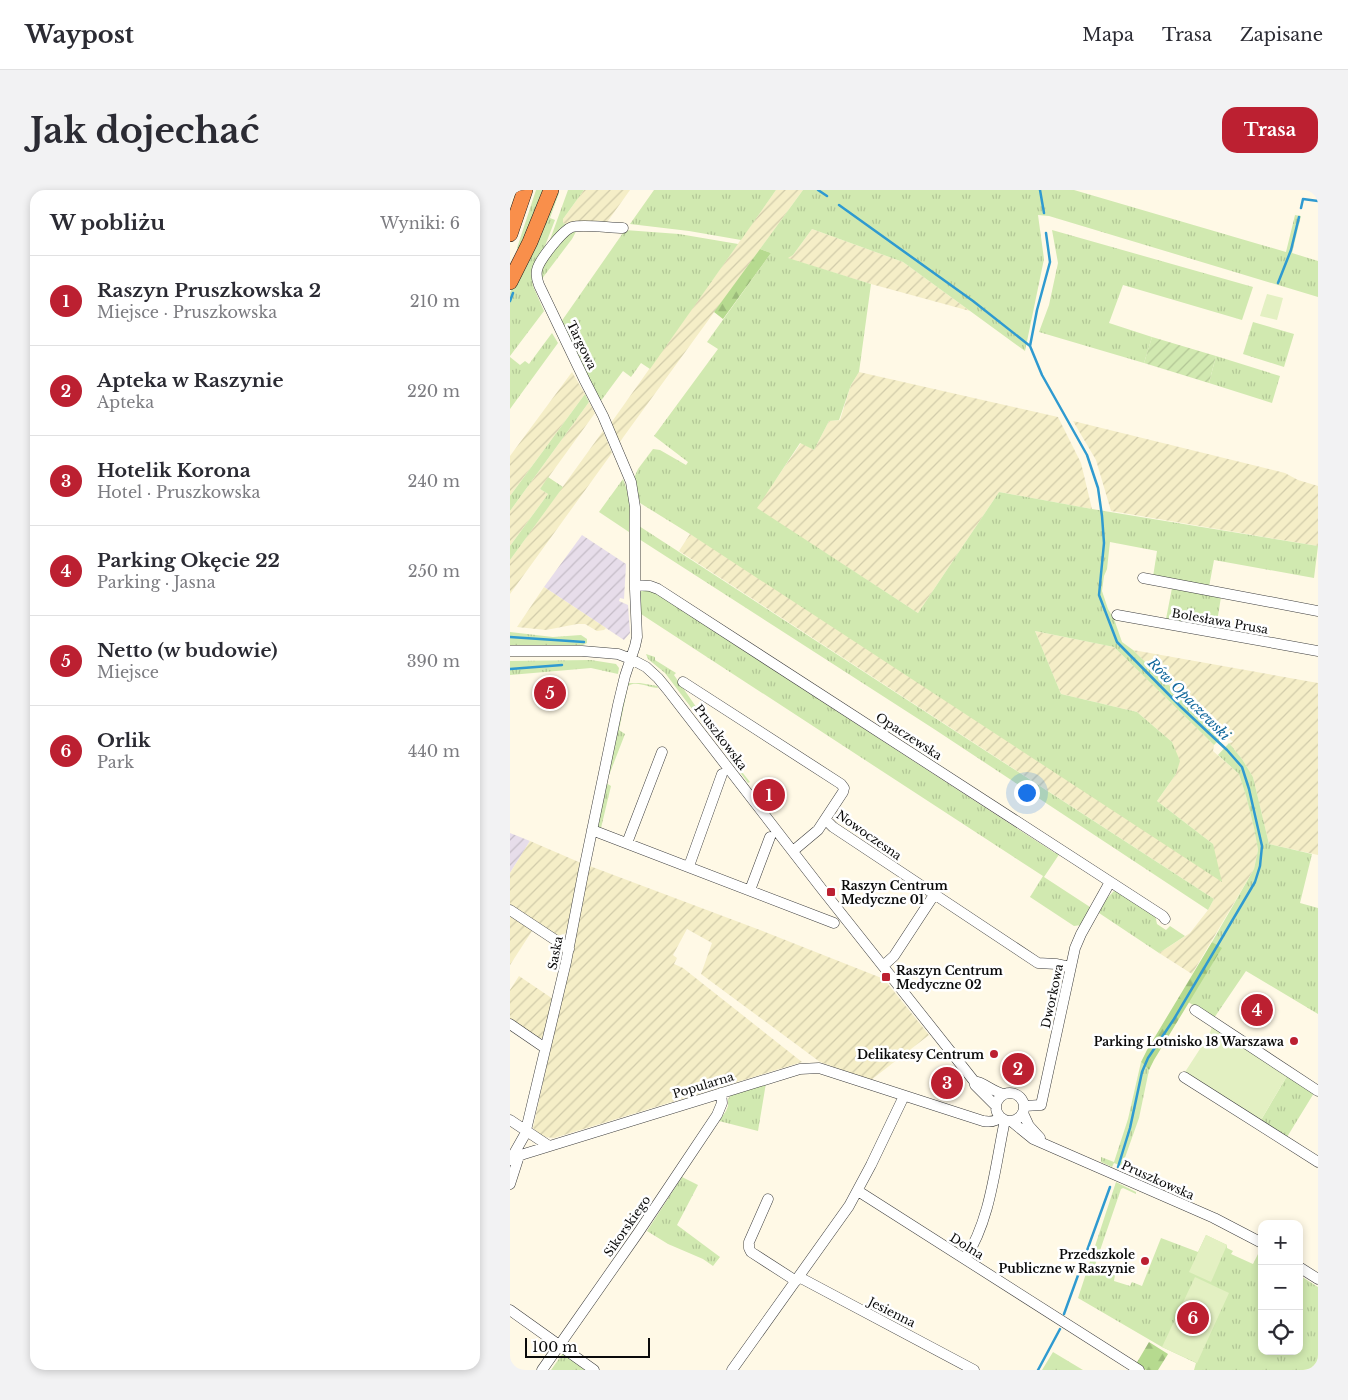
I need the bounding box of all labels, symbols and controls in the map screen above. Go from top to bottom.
text: Waypost [25,20,134,49]
text: Mapa [1082,24,1134,46]
text: Trasa [1162,24,1212,46]
text: Zapisane [1240,24,1323,46]
button: Trasa [1222,107,1318,153]
text: Jak dojechać [30,109,259,152]
text: W pobliżu [50,210,165,236]
text: Wyniki: 6 [380,213,460,233]
text: Raszyn Pruszkowska 2 [97,279,321,302]
text: 1 [63,291,69,311]
text: 210 m [410,291,460,311]
text: Miejsce · Pruszkowska [97,302,277,322]
street label: Targowa [564,318,600,372]
text: Apteka w Raszynie [97,369,284,392]
text: 2 [61,381,71,401]
text: 220 m [407,381,460,401]
text: Apteka [97,392,154,412]
text: Hotelik Korona [97,459,251,482]
text: 3 [61,471,71,491]
text: 240 m [408,471,460,491]
text: Hotel · Pruszkowska [97,482,260,502]
text: Parking Okęcie 22 [97,549,280,572]
text: 4 [61,561,71,581]
text: 250 m [408,561,460,581]
text: Parking · Jasna [97,572,216,592]
street label: Bolesława Prusa [1171,605,1270,637]
text: Netto (w budowie) [97,639,278,662]
text: 5 [61,651,71,671]
text: 390 m [407,651,460,671]
water label: Rów Opaczewski [1143,653,1234,744]
text: Miejsce [97,662,159,682]
pin: 5 [534,674,566,712]
street label: Pruszkowska [691,701,751,773]
street label: Opaczewska [873,709,945,763]
text: Orlik [97,729,151,752]
text: 6 [61,741,71,761]
text: 440 m [408,741,460,761]
text: Park [97,752,134,772]
pin: 1 [753,776,785,814]
your location [1014,780,1040,806]
street label: Nowoczesna [833,807,905,863]
place label: Raszyn Centrum Medyczne 01 [841,878,948,907]
marker: Raszyn Centrum Medyczne 01 [825,886,837,898]
street label: Saska [544,935,566,971]
street label: Dworkowa [1038,962,1066,1030]
place label: Raszyn Centrum Medyczne 02 [896,963,1003,992]
marker: Raszyn Centrum Medyczne 02 [880,971,892,983]
pin: 4 [1241,991,1273,1029]
place label: Parking Lotnisko 18 Warszawa [1094,1034,1284,1049]
marker: Parking Lotnisko 18 Warszawa [1288,1035,1300,1047]
place label: Delikatesy Centrum [857,1047,985,1062]
marker: Delikatesy Centrum [988,1048,1000,1060]
pin: 2 [1002,1050,1034,1088]
pin: 3 [931,1064,963,1102]
street label: Popularna [671,1068,736,1101]
street label: Pruszkowska [1119,1157,1197,1203]
street label: Sikorskiego [600,1192,654,1259]
map controls [1258,1220,1303,1355]
button: + [1258,1220,1303,1265]
street label: Dolna [947,1230,987,1262]
place label: Przedszkole Publiczne w Raszynie [999,1247,1135,1276]
marker: Przedszkole Publiczne w Raszynie [1139,1255,1151,1267]
button: − [1258,1265,1303,1310]
street label: Jesienna [864,1293,918,1330]
pin: 6 [1177,1299,1209,1337]
button: locate [1258,1310,1303,1355]
scale bar [525,1335,650,1358]
text: 100 m [532,1338,577,1356]

